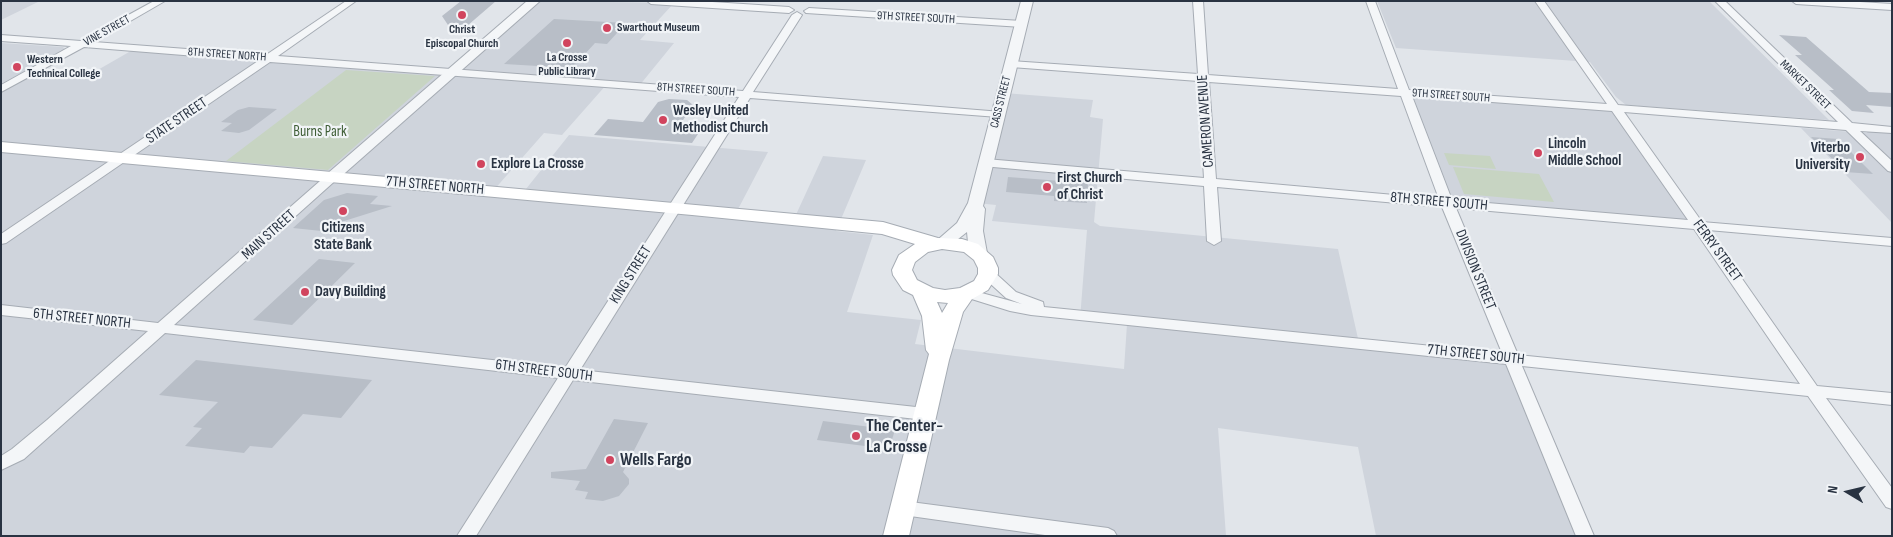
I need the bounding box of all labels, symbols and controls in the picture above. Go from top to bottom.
marker: Christ Episcopal Church [456,9,468,21]
street label: 9TH STREET SOUTH [877,9,955,27]
street label: VINE STREET [81,12,133,50]
place label: Swarthout Museum [617,21,700,35]
marker: Swarthout Museum [601,22,613,34]
place label: Christ Episcopal Church [426,23,498,51]
marker: La Crosse Public Library [561,37,573,49]
street label: 8TH STREET NORTH [187,45,267,65]
place label: La Crosse Public Library [538,51,596,79]
place label: Western Technical College [27,53,100,81]
street label: MARKET STREET [1777,57,1833,113]
marker: Western Technical College [11,61,23,73]
street label: CASS STREET [988,74,1014,130]
street label: CAMERON AVENUE [1194,74,1218,168]
street label: 8TH STREET SOUTH [656,80,736,100]
street label: 9TH STREET SOUTH [1411,86,1491,106]
street label: STATE STREET [143,94,211,148]
place label: Wesley United Methodist Church [673,102,768,137]
marker: Wesley United Methodist Church [657,114,669,126]
park label: Burns Park [293,123,347,141]
place label: Lincoln Middle School [1548,135,1621,170]
place label: Viterbo University [1795,139,1850,174]
marker: Lincoln Middle School [1532,147,1544,159]
marker: Viterbo University [1854,151,1866,163]
place label: Explore La Crosse [491,155,584,173]
marker: Explore La Crosse [475,158,487,170]
place label: First Church of Christ [1057,169,1122,204]
street label: 7TH STREET NORTH [385,173,485,199]
marker: First Church of Christ [1041,181,1053,193]
street label: 8TH STREET SOUTH [1390,189,1488,215]
marker: Citizens State Bank [337,205,349,217]
street label: MAIN STREET [238,206,300,264]
street label: FERRY STREET [1689,217,1745,285]
place label: Citizens State Bank [314,219,372,254]
street label: DIVISION STREET [1451,227,1499,313]
street label: KING STREET [606,243,656,307]
place label: Davy Building [315,283,386,301]
marker: Davy Building [299,286,311,298]
street label: 6TH STREET NORTH [32,305,132,333]
street label: 7TH STREET SOUTH [1427,341,1525,369]
street label: 6TH STREET SOUTH [494,356,594,386]
place label: The Center- La Crosse [866,415,943,458]
marker: The Center- La Crosse [850,430,862,442]
place label: Wells Fargo [620,449,692,471]
marker: Wells Fargo [604,454,616,466]
north arrow [1823,467,1873,517]
text: N [1824,485,1842,495]

